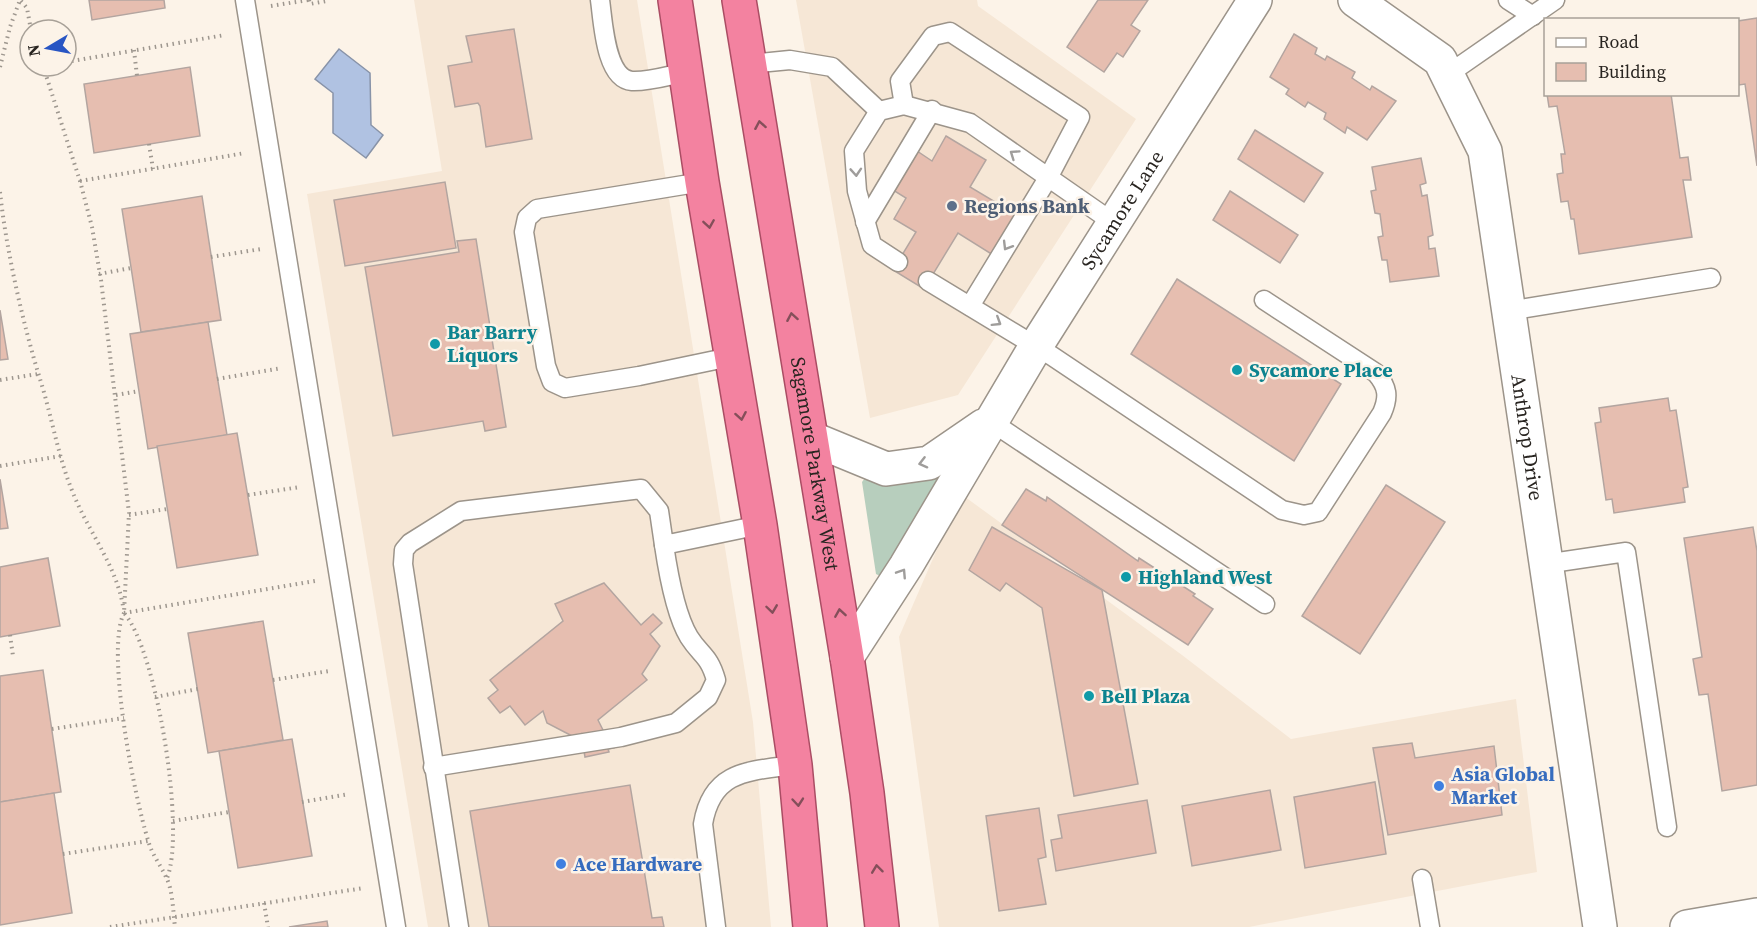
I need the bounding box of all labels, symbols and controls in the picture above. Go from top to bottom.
north arrow [18,18,78,78]
legend [1544,18,1739,96]
text: Road [1598,29,1639,54]
text: N [21,43,45,58]
text: Building [1598,59,1666,84]
one-way arrow [754,120,767,130]
street label: Sycamore Lane [1074,145,1170,275]
one-way arrow [1009,150,1020,161]
one-way arrow [849,167,862,176]
place label: Regions Bank [964,192,1090,220]
marker: Regions Bank [945,199,959,213]
one-way arrow [702,219,715,229]
one-way arrow [1003,239,1014,250]
one-way arrow [787,313,799,322]
one-way arrow [990,315,1001,326]
place label: Bar Barry Liquors [447,318,538,369]
marker: Bar Barry Liquors [428,337,442,351]
street label: Sagamore Parkway West [784,355,847,573]
place label: Sycamore Place [1249,356,1393,384]
marker: Sycamore Place [1230,363,1244,377]
street label: Anthrop Drive [1504,372,1551,502]
one-way arrow [734,411,747,421]
one-way arrow [918,455,928,468]
place label: Highland West [1138,563,1273,591]
one-way arrow [894,569,906,579]
marker: Highland West [1119,570,1133,584]
one-way arrow [765,603,778,613]
one-way arrow [835,609,847,618]
place label: Bell Plaza [1101,682,1191,710]
marker: Bell Plaza [1082,689,1096,703]
place label: Asia Global Market [1451,760,1555,811]
marker: Asia Global Market [1432,779,1446,793]
one-way arrow [792,798,805,807]
place label: Ace Hardware [573,850,702,878]
marker: Ace Hardware [554,857,568,871]
one-way arrow [871,864,883,873]

